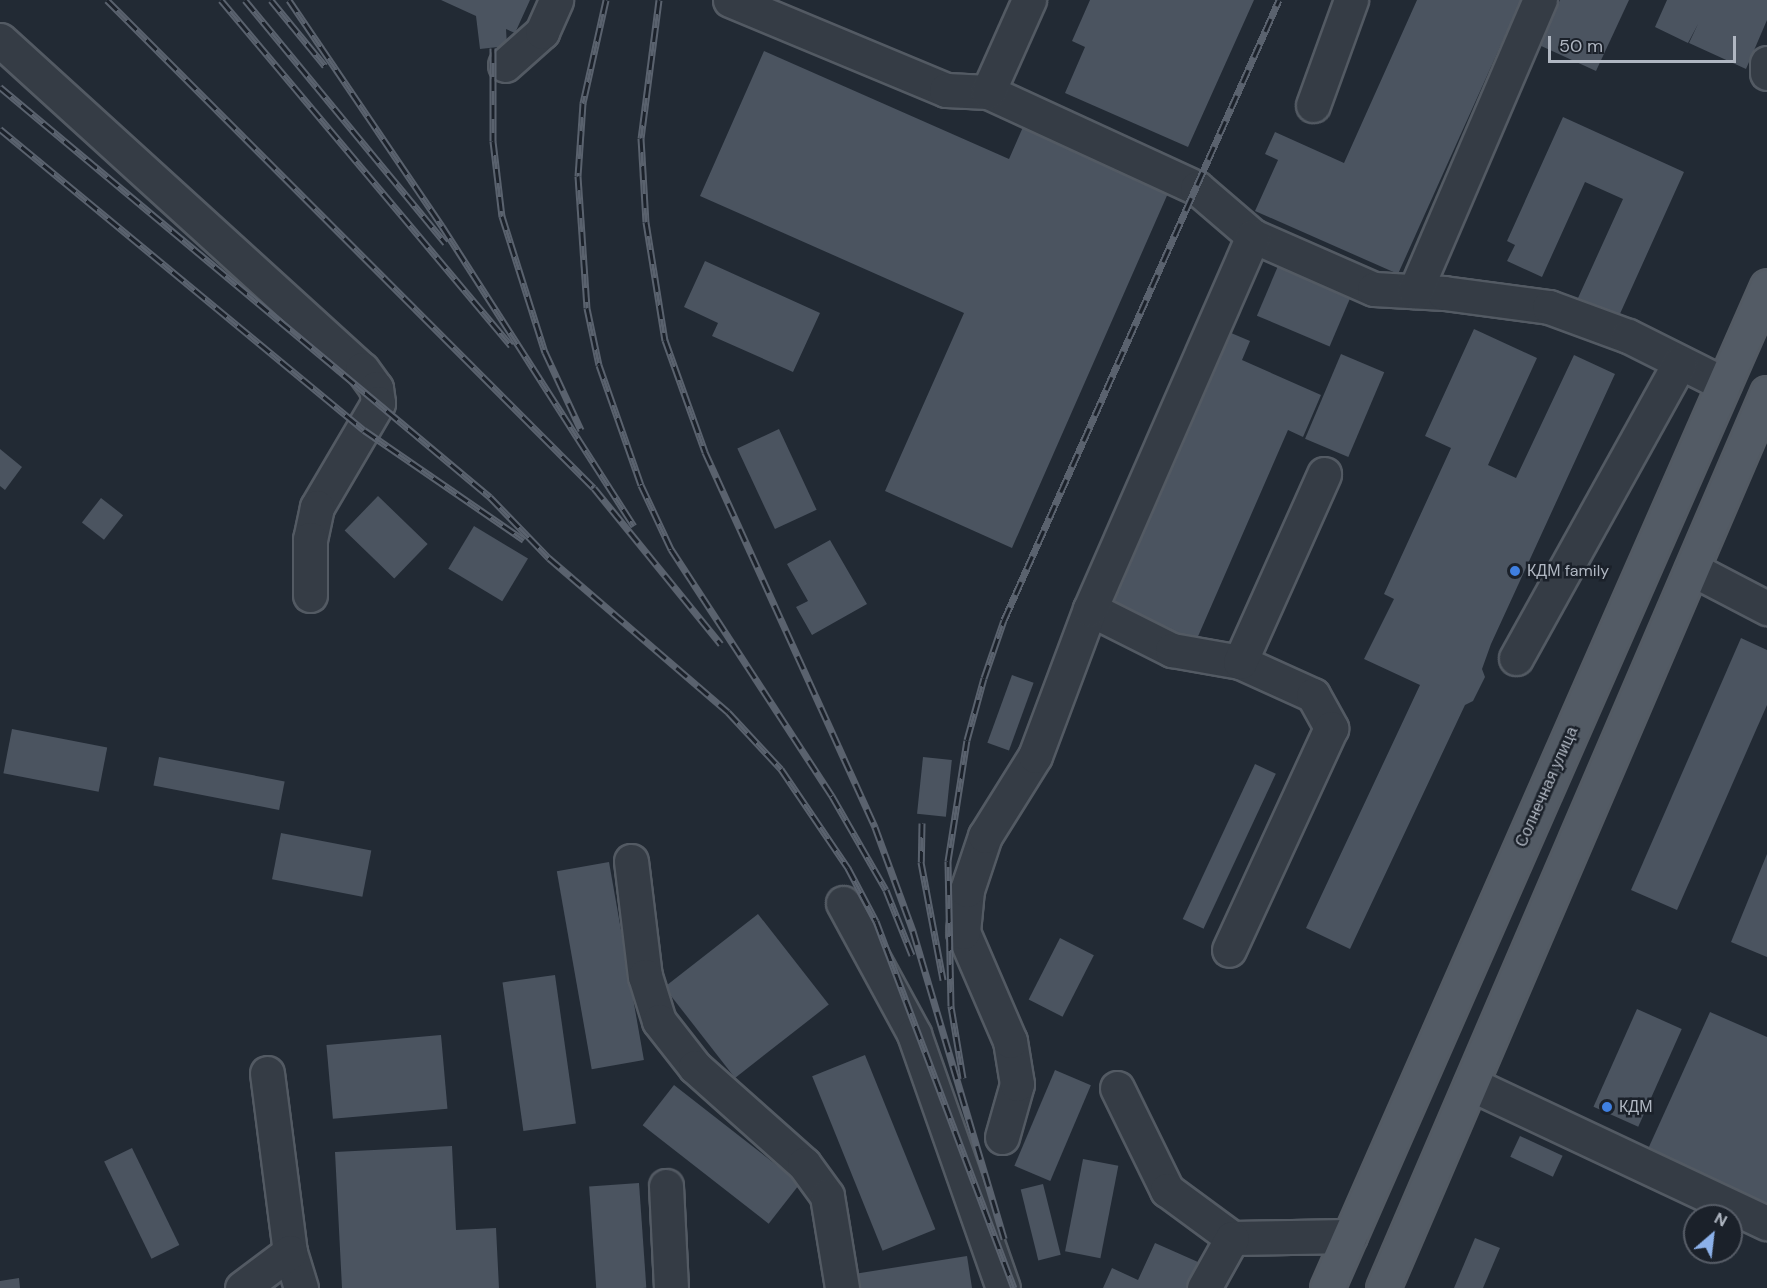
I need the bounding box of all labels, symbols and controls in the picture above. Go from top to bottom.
scale bar [1551,24,1738,62]
text: 50 m [1559,34,1603,58]
place label: КДМ family [1527,561,1609,581]
marker: КДМ family [1508,564,1522,578]
street label: Солнечная улица [1512,724,1582,850]
place label: КДМ [1619,1097,1652,1117]
marker: КДМ [1600,1100,1614,1114]
north arrow [1683,1204,1743,1264]
text: N [1711,1207,1731,1231]

